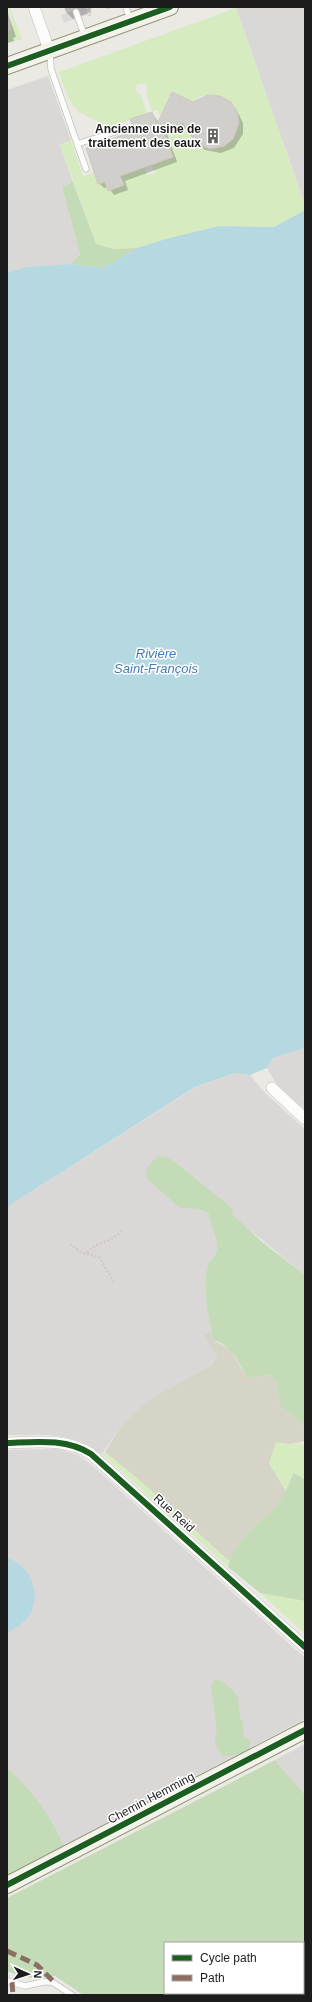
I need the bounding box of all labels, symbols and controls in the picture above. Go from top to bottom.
place label: Ancienne usine de traitement des eaux [88,122,201,150]
building icon: Ancienne usine de traitement des eaux [204,127,222,145]
water label: Rivière Saint-François [114,646,198,676]
street label: Rue Reid [151,1491,197,1535]
street label: Chemin Hemming [105,1769,197,1827]
legend [164,1942,304,1994]
text: Cycle path [200,1951,257,1965]
north arrow [8,1954,48,1994]
text: N [32,1970,44,1979]
text: Path [200,1971,225,1985]

